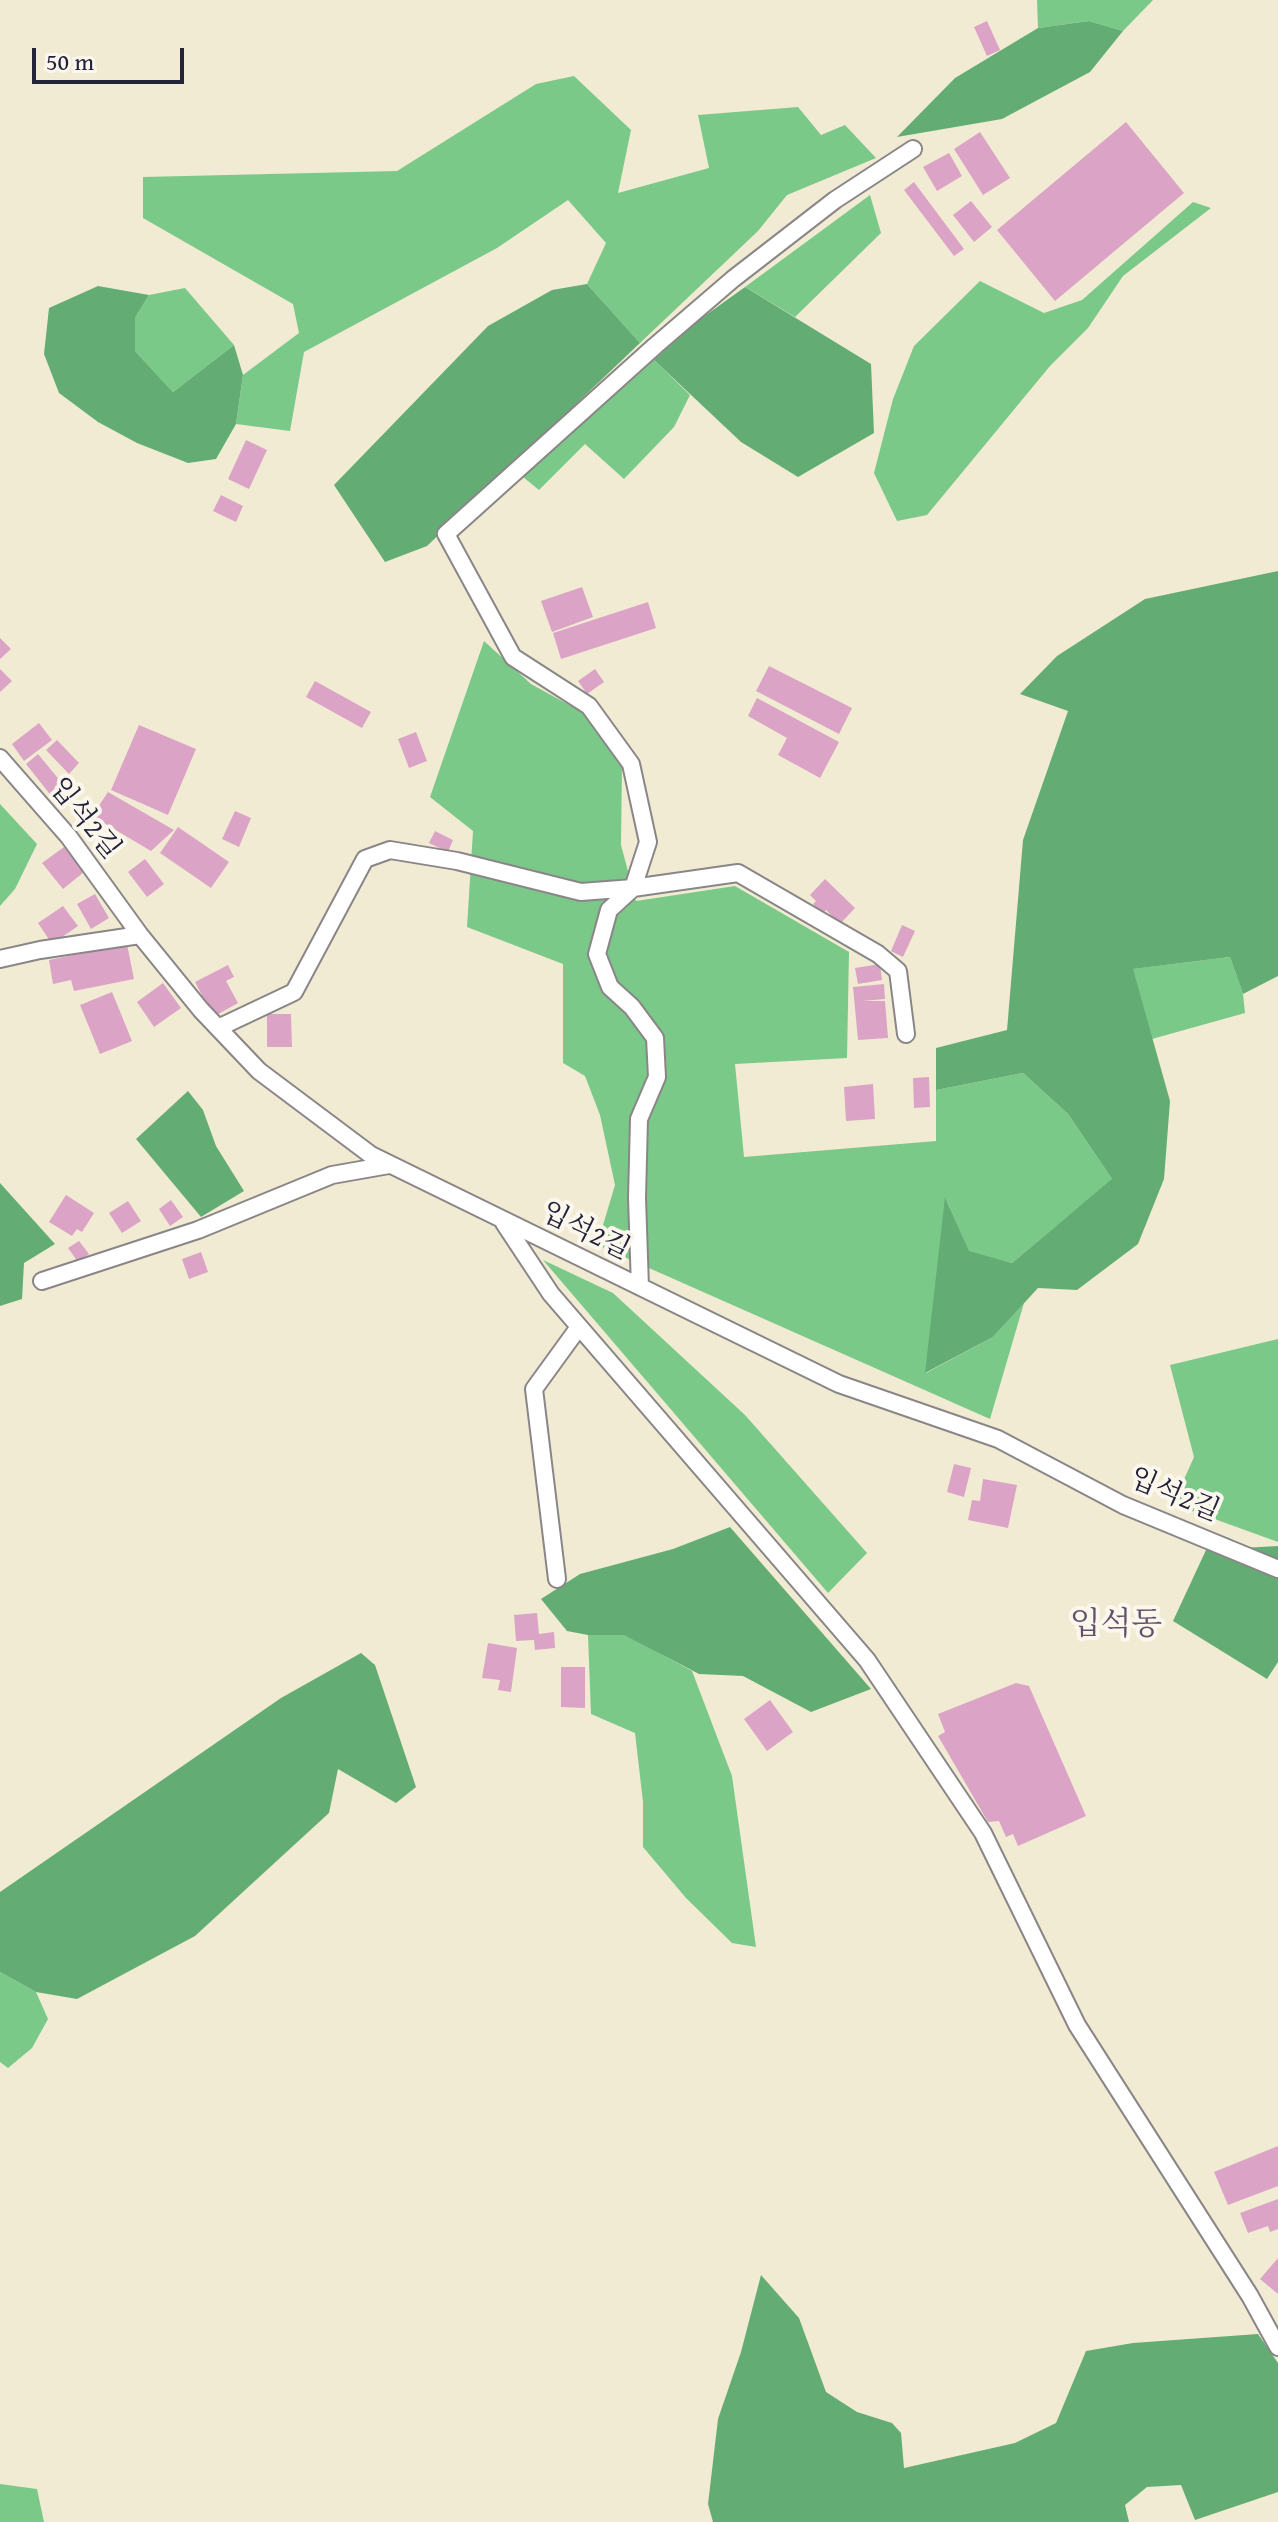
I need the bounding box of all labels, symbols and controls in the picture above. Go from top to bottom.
scale bar [36,32,188,82]
text: 50 m [46,44,94,79]
street label: 입석2길 [41,772,127,866]
street label: 입석2길 [535,1196,635,1268]
street label: 입석2길 [1124,1462,1224,1530]
district label: 입석동 [1070,1607,1162,1645]

